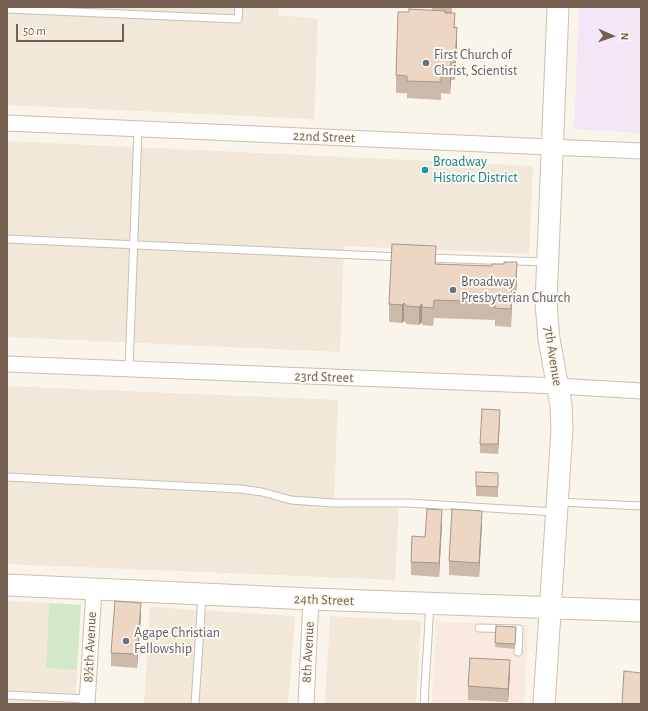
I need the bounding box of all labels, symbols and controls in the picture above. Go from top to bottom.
scale bar [18,16,126,42]
north arrow [592,16,632,56]
text: 50 m [23,25,46,37]
text: N [619,32,630,40]
place label: First Church of Christ, Scientist [434,47,517,80]
marker: First Church of Christ, Scientist [421,58,431,68]
street label: 22nd Street [292,128,356,146]
place label: Broadway Historic District [433,154,518,186]
marker: Broadway Historic District [420,165,430,175]
place label: Broadway Presbyterian Church [461,274,570,306]
marker: Broadway Presbyterian Church [448,285,458,295]
street label: 7th Avenue [540,325,566,387]
street label: 23rd Street [294,368,354,386]
street label: 24th Street [294,591,354,609]
street label: 8½th Avenue [80,611,100,683]
street label: 8th Avenue [298,621,318,683]
place label: Agape Christian Fellowship [134,625,220,658]
marker: Agape Christian Fellowship [121,636,131,646]

